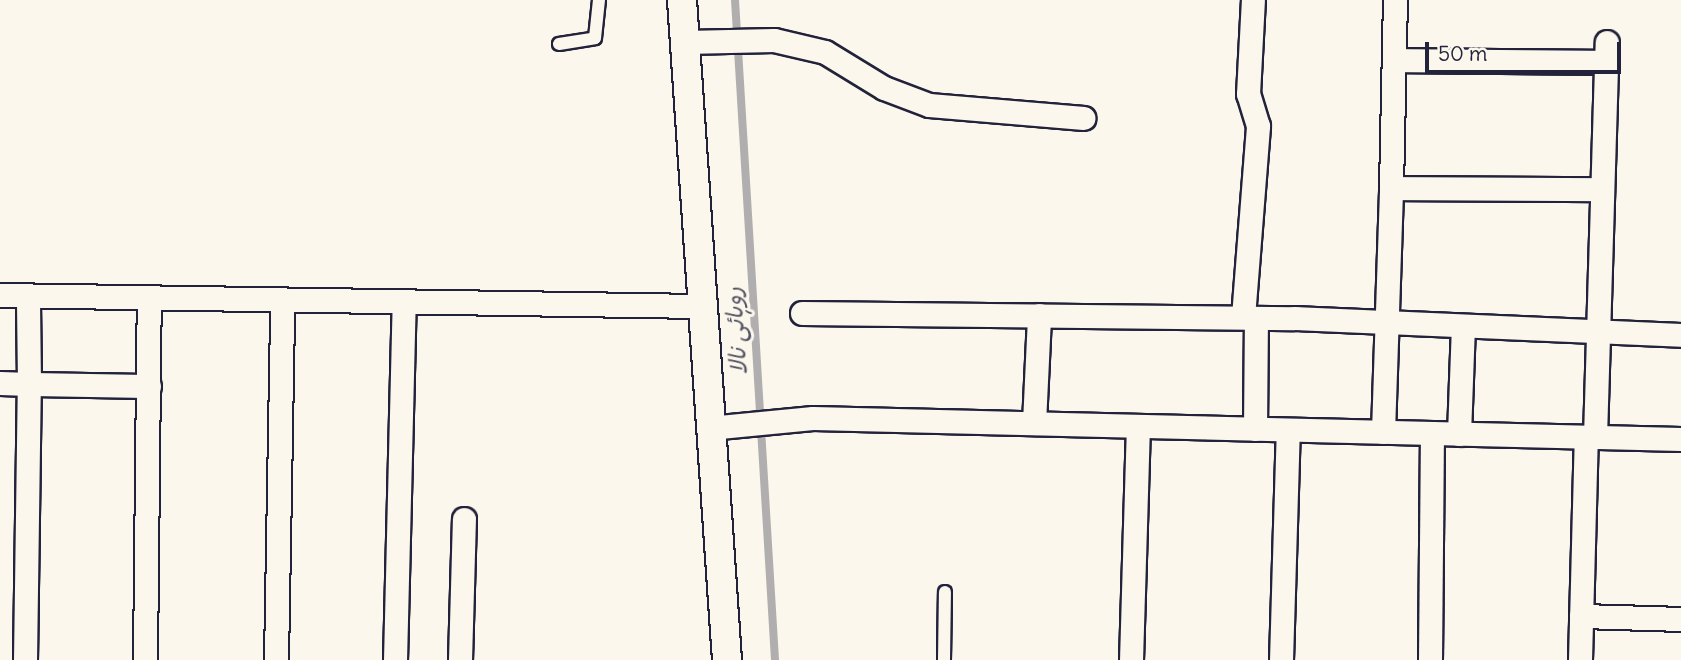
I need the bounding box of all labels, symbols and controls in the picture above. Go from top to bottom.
scale bar [1429,28,1625,72]
text: 50 m [1438,40,1487,67]
water label: روہائی نالا [719,286,753,376]

